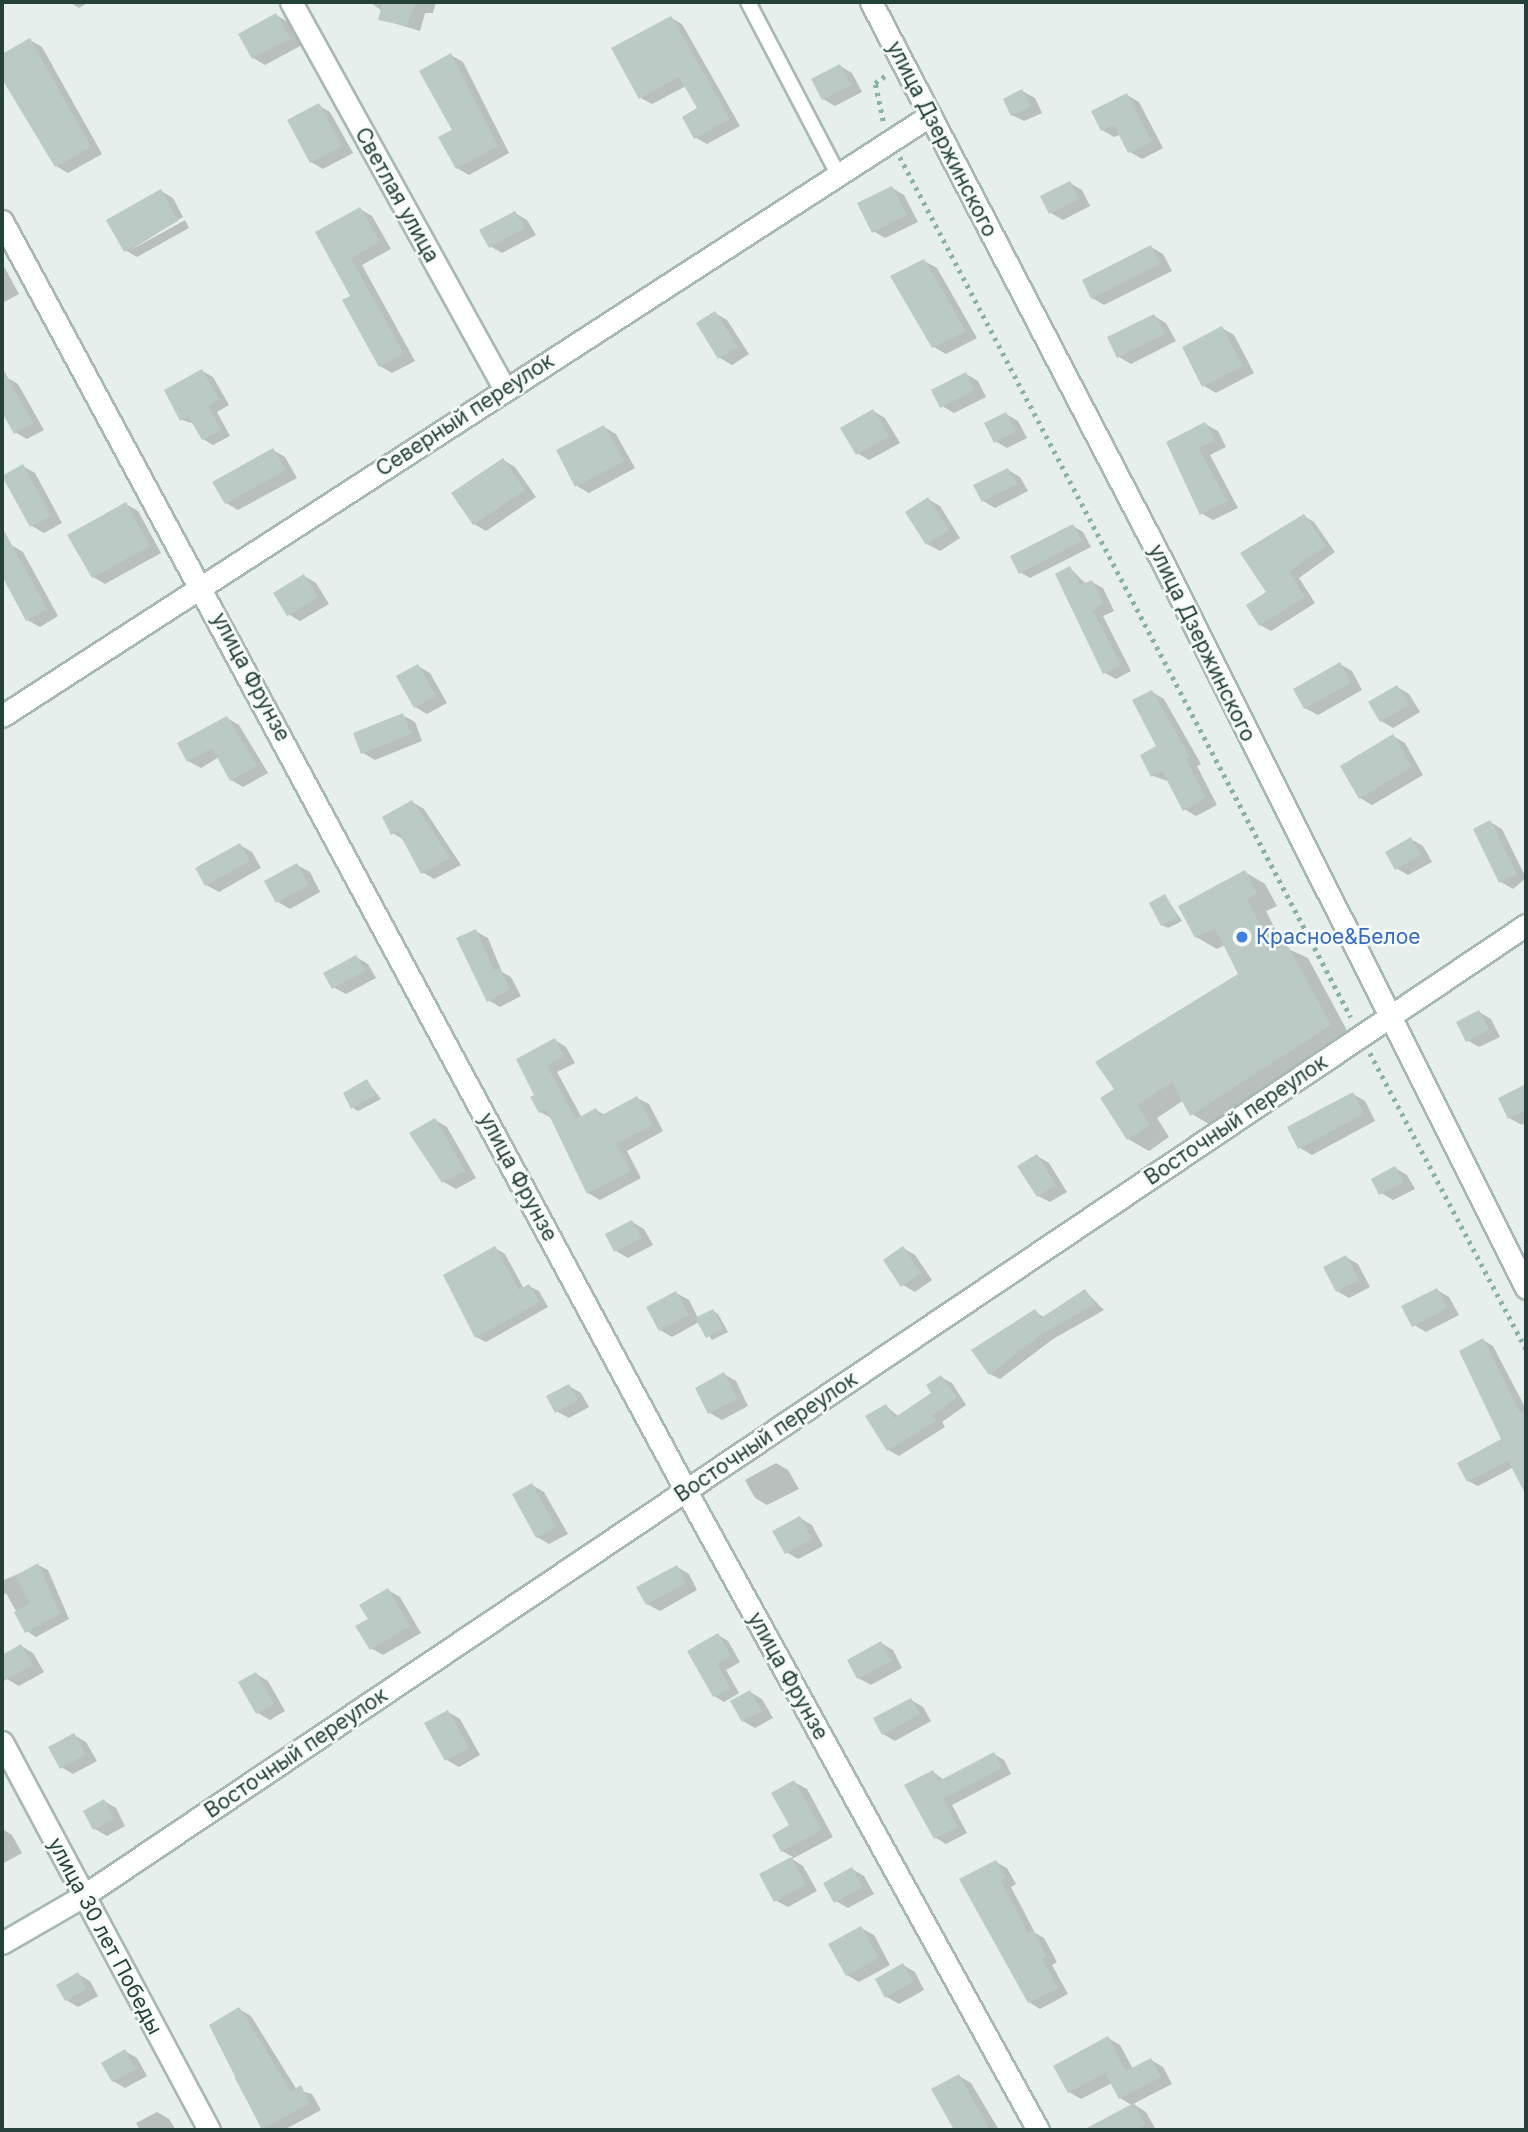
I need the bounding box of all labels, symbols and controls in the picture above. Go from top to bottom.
street label: улица Дзержинского [882,37,1002,241]
street label: Светлая улица [350,123,444,267]
street label: Северный переулок [371,348,559,482]
street label: улица Дзержинского [1143,540,1261,746]
street label: улица Фрунзе [206,608,296,746]
place label: Красное&Белое [1256,924,1420,950]
marker: Красное&Белое [1234,929,1250,945]
street label: Восточный переулок [1140,1049,1332,1191]
street label: улица Фрунзе [473,1108,563,1246]
street label: Восточный переулок [670,1366,862,1508]
street label: улица Фрунзе [742,1608,834,1744]
street label: Восточный переулок [200,1682,392,1824]
street label: улица 30 лет Победы [42,1833,168,2039]

